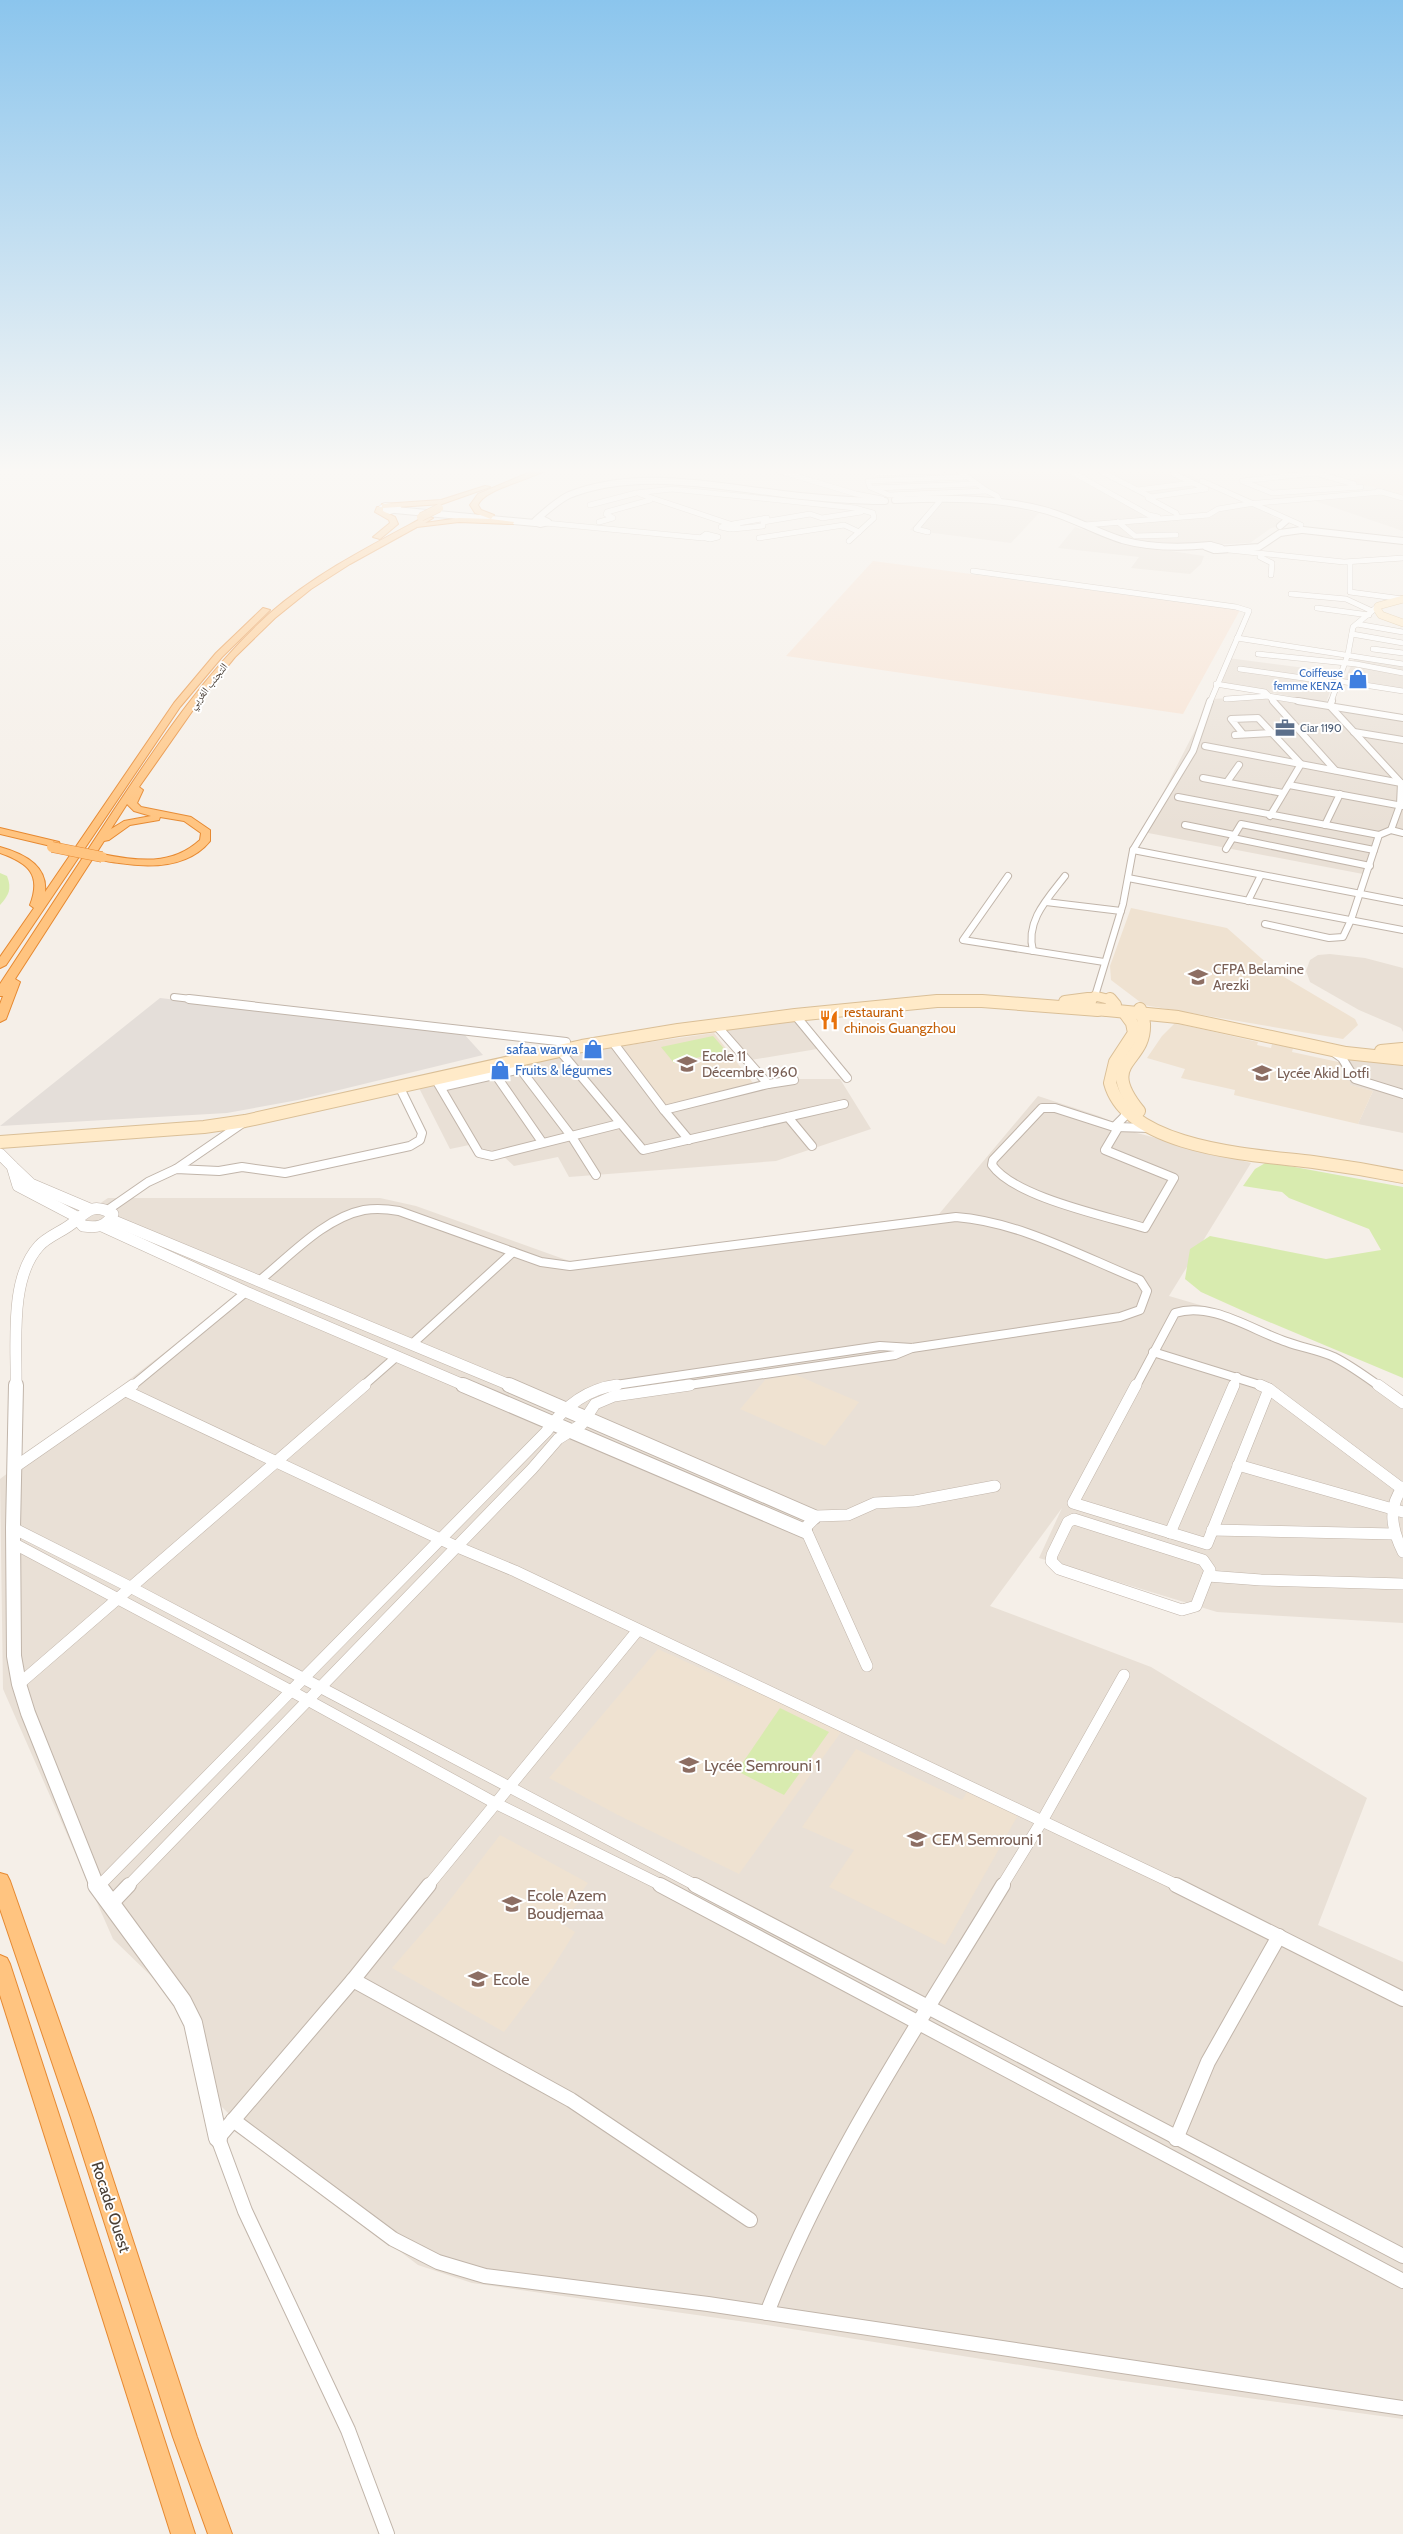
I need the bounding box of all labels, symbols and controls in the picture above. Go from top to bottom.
street label: التجنب الغربي [185,660,232,713]
place label: Coiffeuse femme KENZA [1274,666,1343,693]
shop icon: Coiffeuse femme KENZA [1347,668,1369,690]
office icon: Ciar 1190 [1274,717,1296,739]
place label: Ciar 1190 [1300,721,1342,735]
place label: CFPA Belamine Arezki [1213,960,1304,994]
school or university icon: CFPA Belamine Arezki [1187,966,1209,988]
place label: restaurant chinois Guangzhou [844,1003,956,1037]
restaurant icon: restaurant chinois Guangzhou [818,1009,840,1031]
shop icon: safaa warwa [582,1038,604,1060]
place label: safaa warwa [506,1040,578,1058]
place label: Ecole 11 Décembre 1960 [702,1047,798,1081]
school or university icon: Ecole 11 Décembre 1960 [676,1053,698,1075]
shop icon: Fruits & légumes [489,1059,511,1081]
place label: Fruits & légumes [515,1061,612,1079]
school or university icon: Lycée Akid Lotfi [1251,1062,1273,1084]
place label: Lycée Akid Lotfi [1277,1064,1369,1082]
school or university icon: Lycée Semrouni 1 [678,1754,700,1776]
place label: Lycée Semrouni 1 [704,1756,821,1775]
school or university icon: CEM Semrouni 1 [906,1828,928,1850]
place label: CEM Semrouni 1 [932,1830,1042,1849]
place label: Ecole Azem Boudjemaa [527,1886,607,1923]
school or university icon: Ecole Azem Boudjemaa [501,1893,523,1915]
school or university icon: Ecole [467,1968,489,1990]
place label: Ecole [493,1970,529,1989]
street label: Rocade Ouest [87,2159,135,2255]

